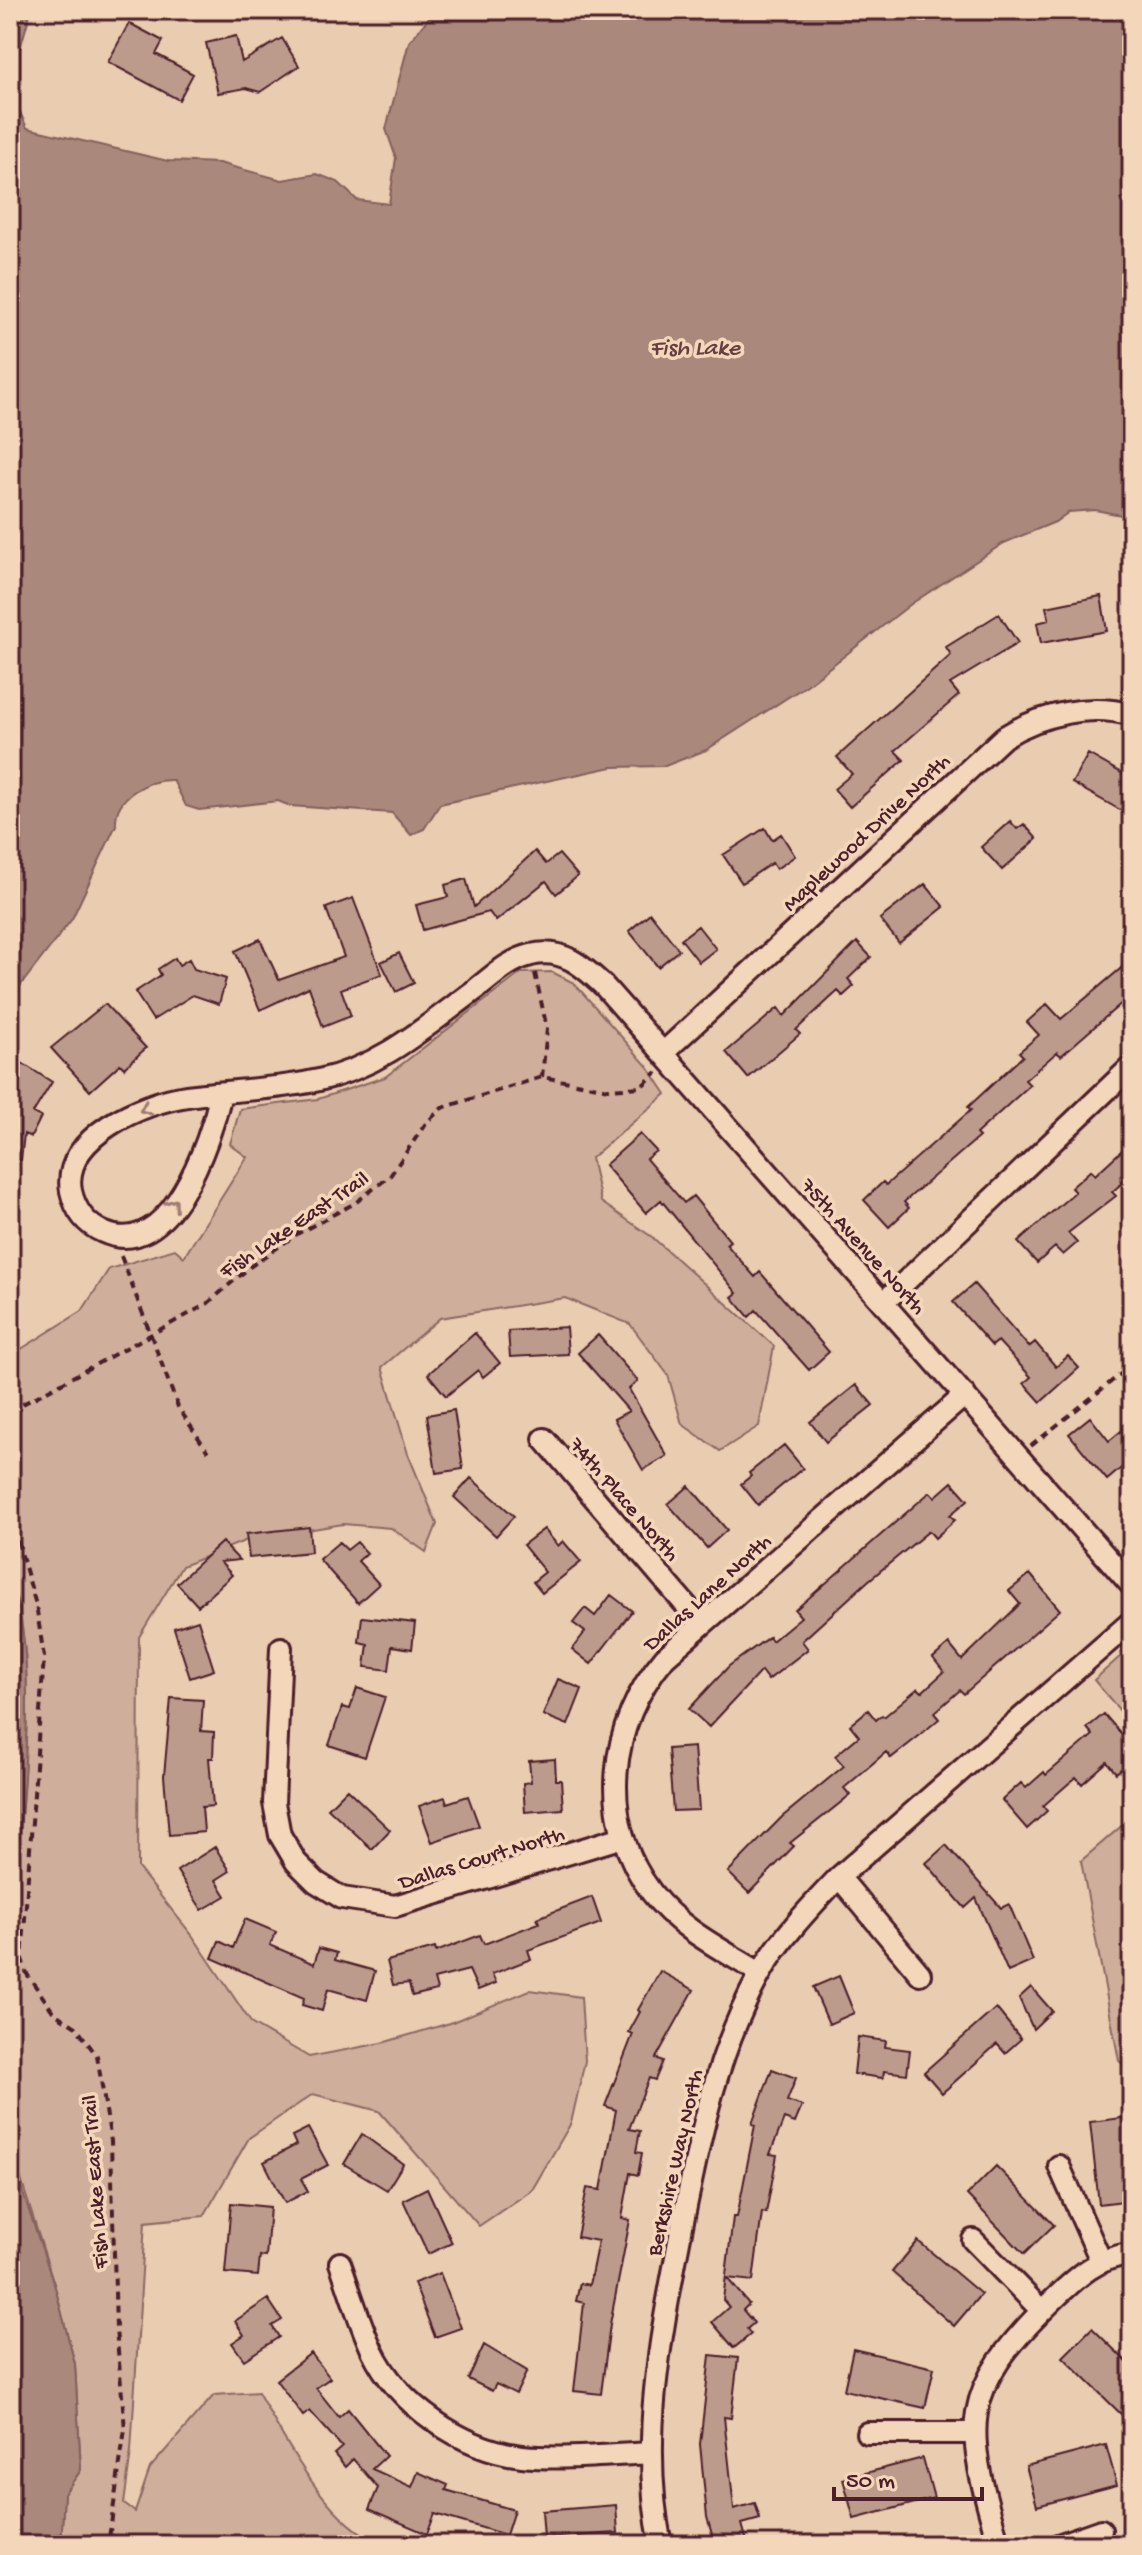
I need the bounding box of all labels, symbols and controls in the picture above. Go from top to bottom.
water label: Fish Lake [650,335,742,364]
street label: Maplewood Drive North [778,749,957,918]
one-way arrow [139,1100,153,1116]
street label: Fish Lake East Trail [215,1167,375,1286]
street label: 75th Avenue North [793,1173,930,1321]
one-way arrow [163,1198,178,1212]
street label: 74th Place North [562,1433,684,1568]
street label: Dallas Lane North [638,1530,778,1660]
street label: Dallas Court North [394,1822,568,1898]
street label: Berkshire Way North [643,2067,711,2260]
street label: Fish Lake East Trail [78,2094,116,2270]
scale bar [834,2451,982,2501]
text: 50 m [846,2468,895,2497]

